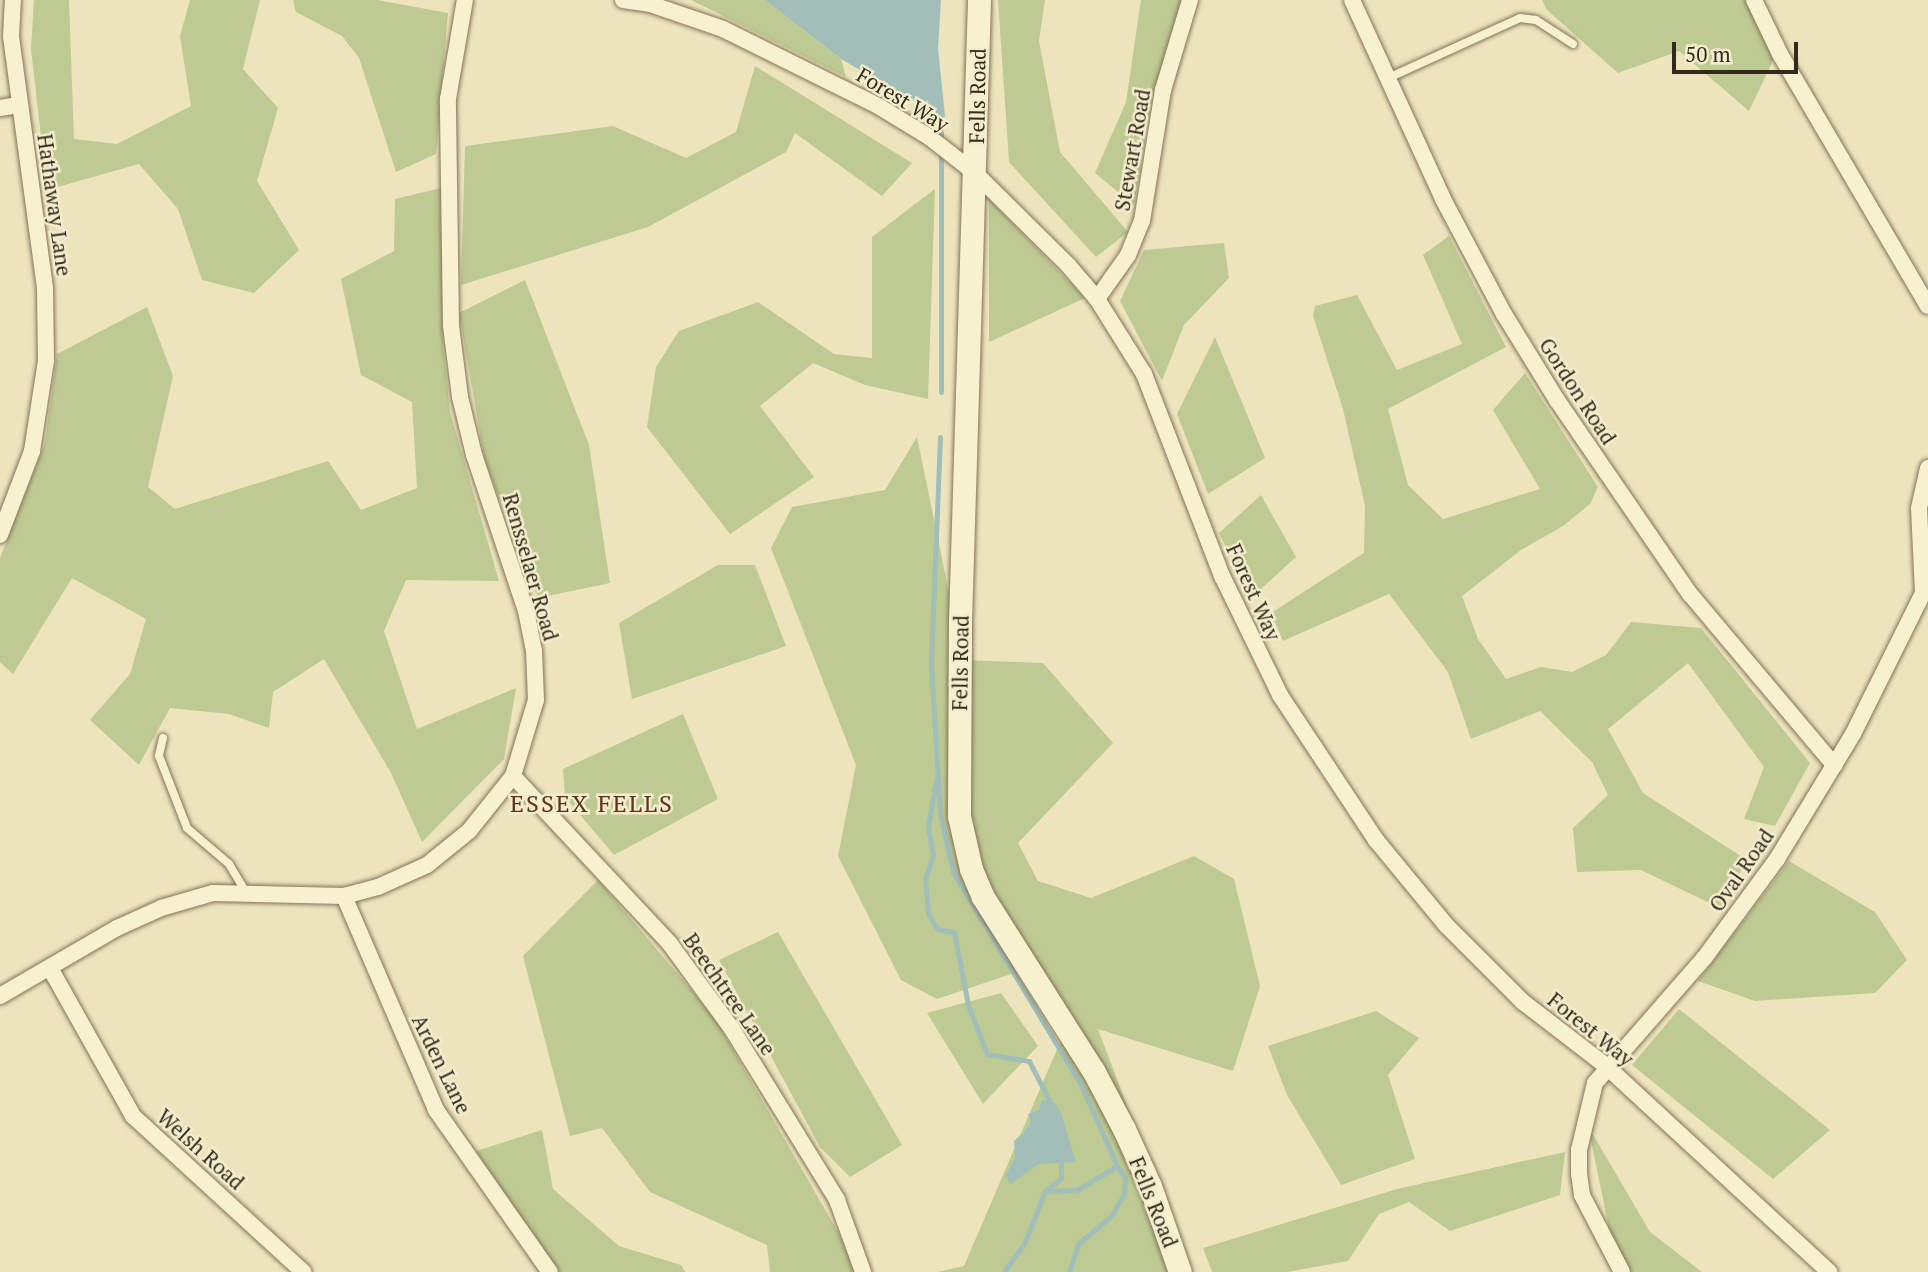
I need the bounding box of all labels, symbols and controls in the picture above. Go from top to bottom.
scale bar [1676,28,1802,72]
text: 50 m [1685,40,1731,68]
street label: Fells Road [964,48,990,144]
street label: Forest Way [852,62,954,136]
street label: Stewart Road [1109,87,1155,213]
street label: Hathaway Lane [33,132,77,278]
street label: Gordon Road [1534,333,1622,449]
street label: Rensselaer Road [498,490,564,644]
street label: Forest Way [1222,540,1286,644]
street label: Fells Road [947,615,973,711]
district label: ESSEX FELLS [511,790,673,818]
street label: Oval Road [1703,824,1779,916]
street label: Beechtree Lane [679,928,781,1060]
street label: Forest Way [1543,987,1639,1071]
street label: Arden Lane [407,1010,477,1118]
street label: Welsh Road [152,1103,250,1195]
street label: Fells Road [1124,1153,1184,1251]

